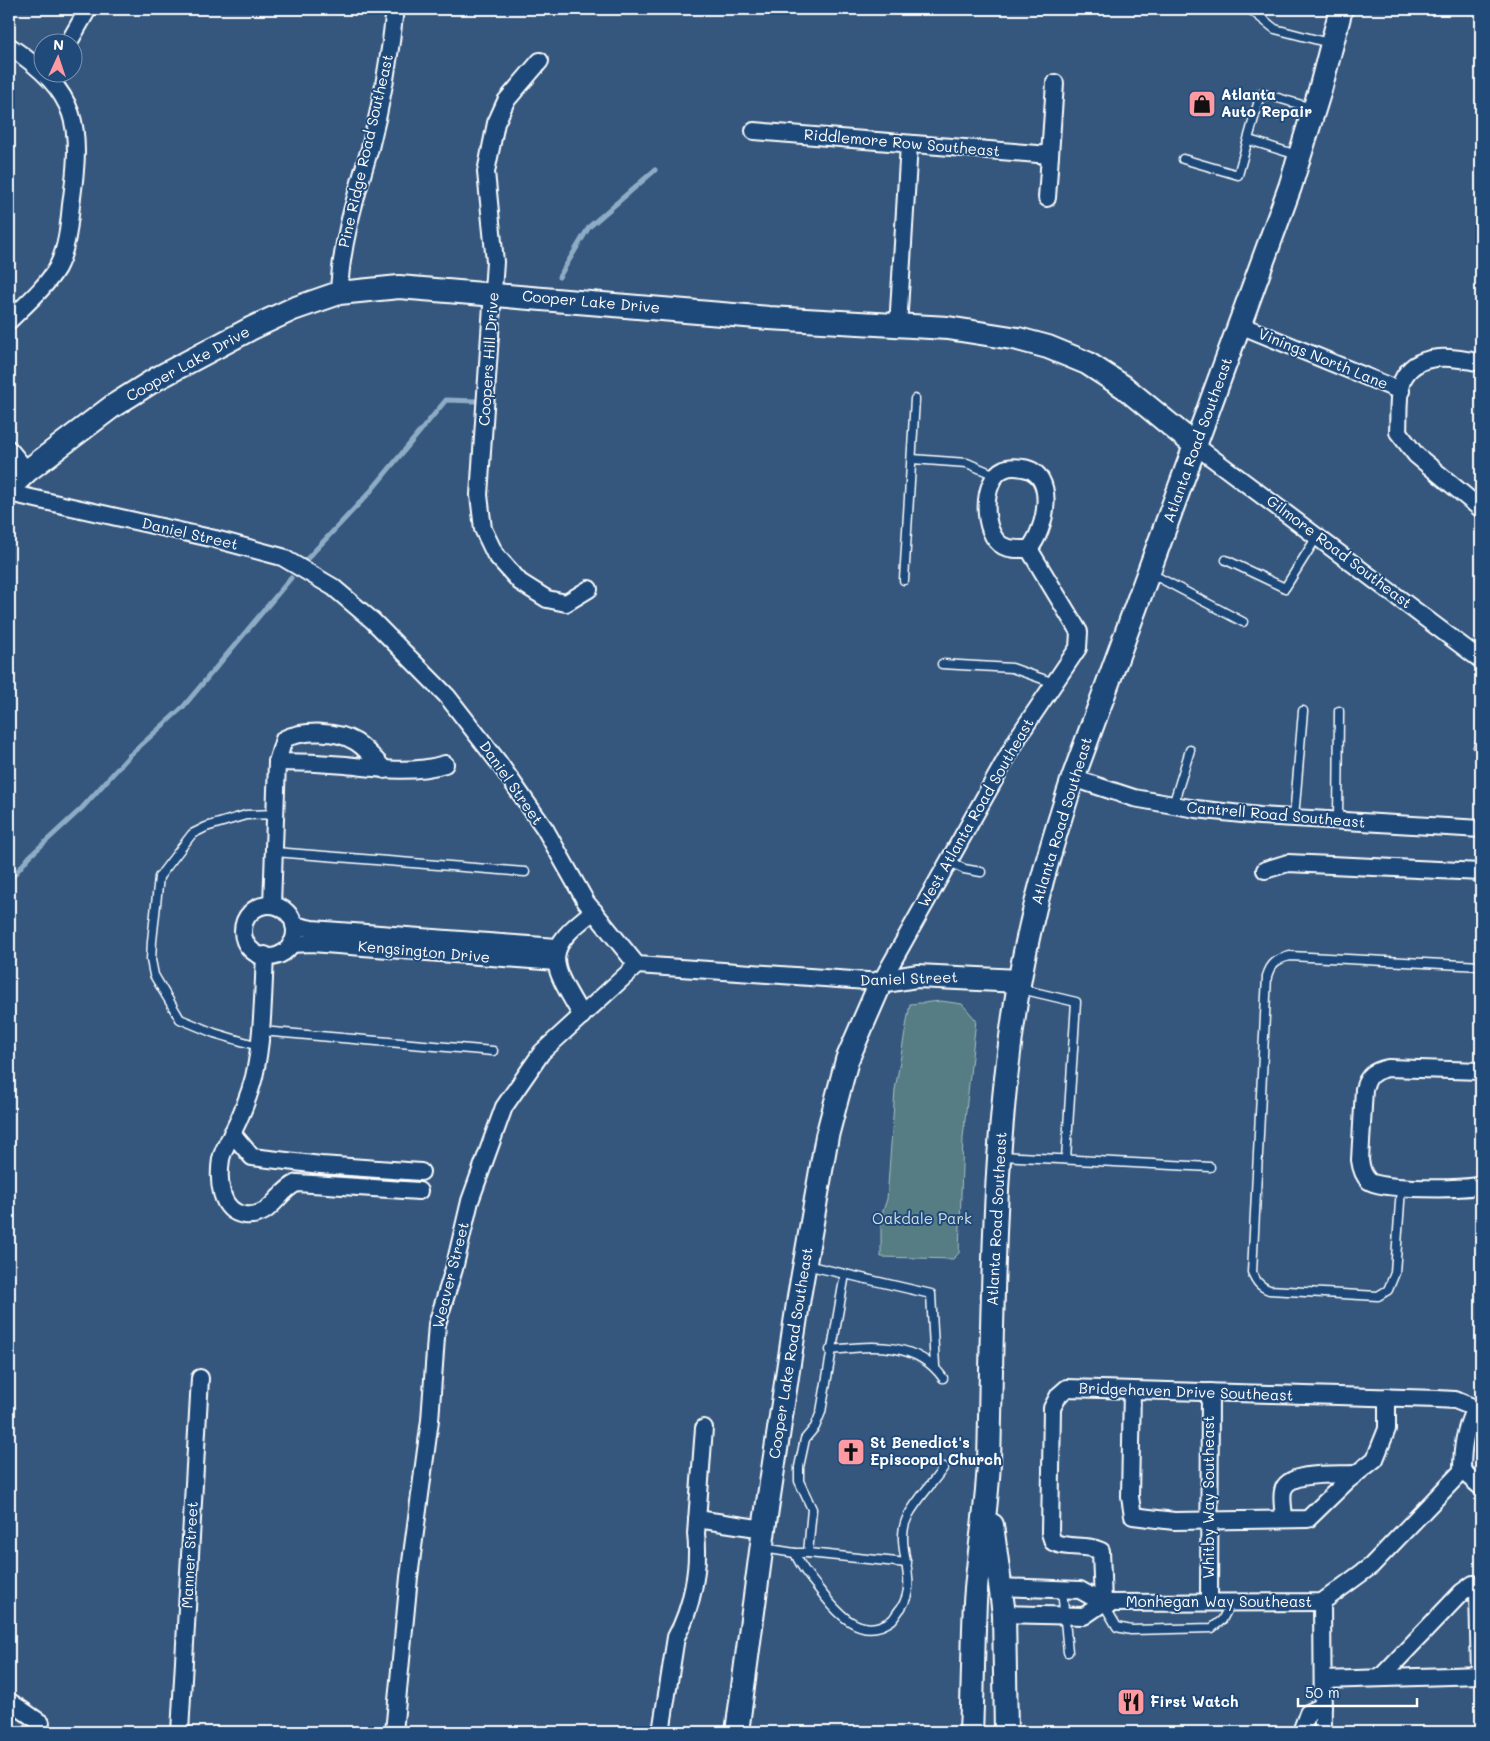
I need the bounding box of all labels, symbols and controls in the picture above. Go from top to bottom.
north arrow [32,32,82,82]
text: N [53,35,65,54]
street label: Pine Ridge Road Southeast [333,52,397,249]
place label: Atlanta Auto Repair [1221,84,1312,121]
shop icon: Atlanta Auto Repair [1187,89,1217,119]
street label: Riddlemore Row Southeast [803,123,1001,161]
street label: Cooper Lake Drive [521,285,661,317]
street label: Coopers Hill Drive [473,291,503,426]
street label: Cooper Lake Drive [122,321,253,405]
street label: Vinings North Lane [1255,323,1391,393]
street label: Atlanta Road Southeast [1158,354,1236,525]
street label: Gilmore Road Southeast [1263,490,1416,613]
street label: Daniel Street [140,512,240,554]
street label: West Atlanta Road Southeast [913,714,1038,911]
street label: Atlanta Road Southeast [1026,734,1096,907]
street label: Daniel Street [475,736,548,828]
street label: Cantrell Road Southeast [1186,796,1366,832]
street label: Kengsington Drive [357,935,491,967]
street label: Daniel Street [860,966,958,990]
street label: Atlanta Road Southeast [981,1131,1011,1307]
park label: Oakdale Park [872,1208,972,1228]
street label: Weaver Street [427,1219,473,1330]
street label: Cooper Lake Road Southeast [763,1246,817,1460]
street label: Bridgehaven Drive Southeast [1078,1377,1294,1405]
street label: Whitby Way Southeast [1198,1415,1218,1579]
place label: St Benedict's Episcopal Church [870,1432,1002,1469]
church icon: St Benedict's Episcopal Church [836,1437,866,1467]
street label: Manner Street [176,1501,202,1609]
street label: Monhegan Way Southeast [1126,1591,1312,1611]
scale bar [1298,1676,1416,1708]
text: 50 m [1305,1682,1340,1702]
restaurant icon: First Watch [1116,1687,1146,1717]
place label: First Watch [1150,1691,1239,1711]

